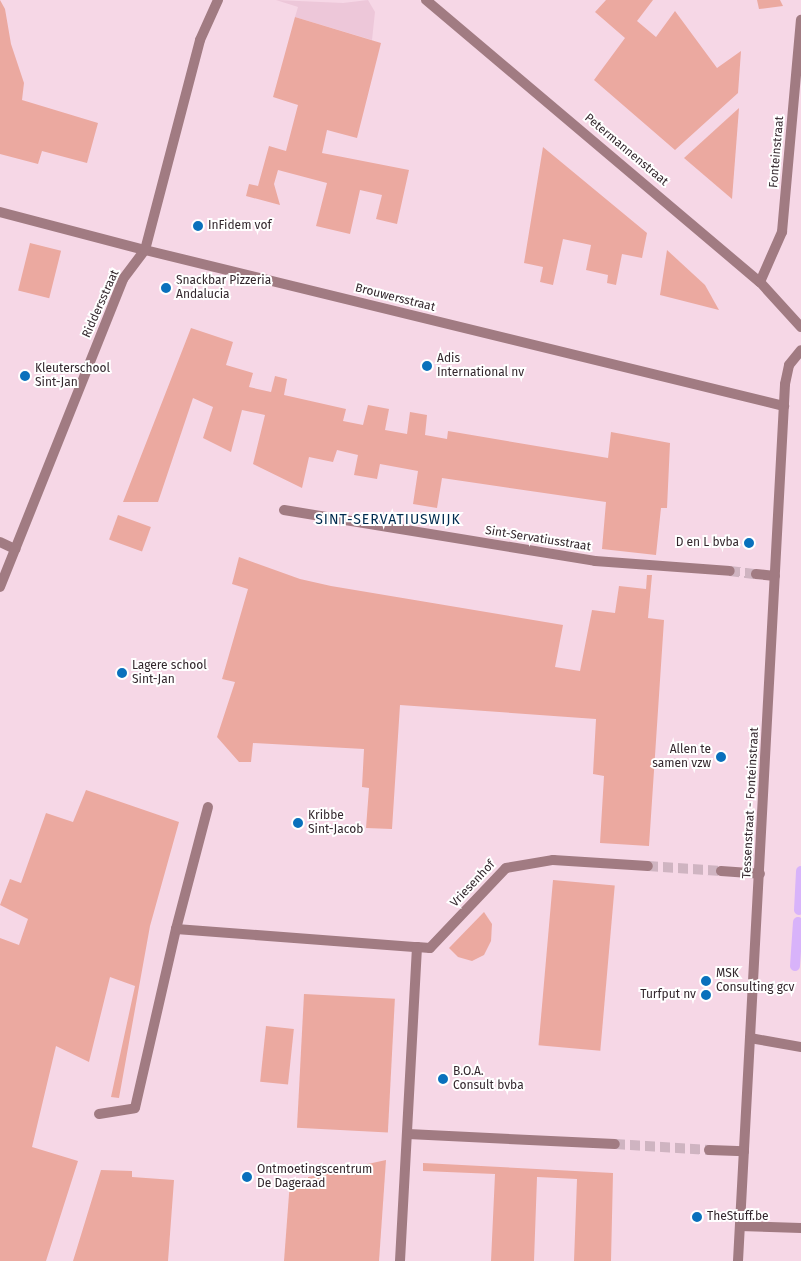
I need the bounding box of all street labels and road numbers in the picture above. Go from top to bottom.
street label: Petermannenstraat [581,111,671,189]
street label: Fonteinstraat [767,115,787,189]
street label: Riddersstraat [80,268,122,340]
street label: Brouwersstraat [353,281,437,315]
street label: Sint-Servatiusstraat [484,524,592,554]
street label: Tessenstraat - Fonteinstraat [740,727,762,879]
street label: Vriesenhof [448,858,498,910]

